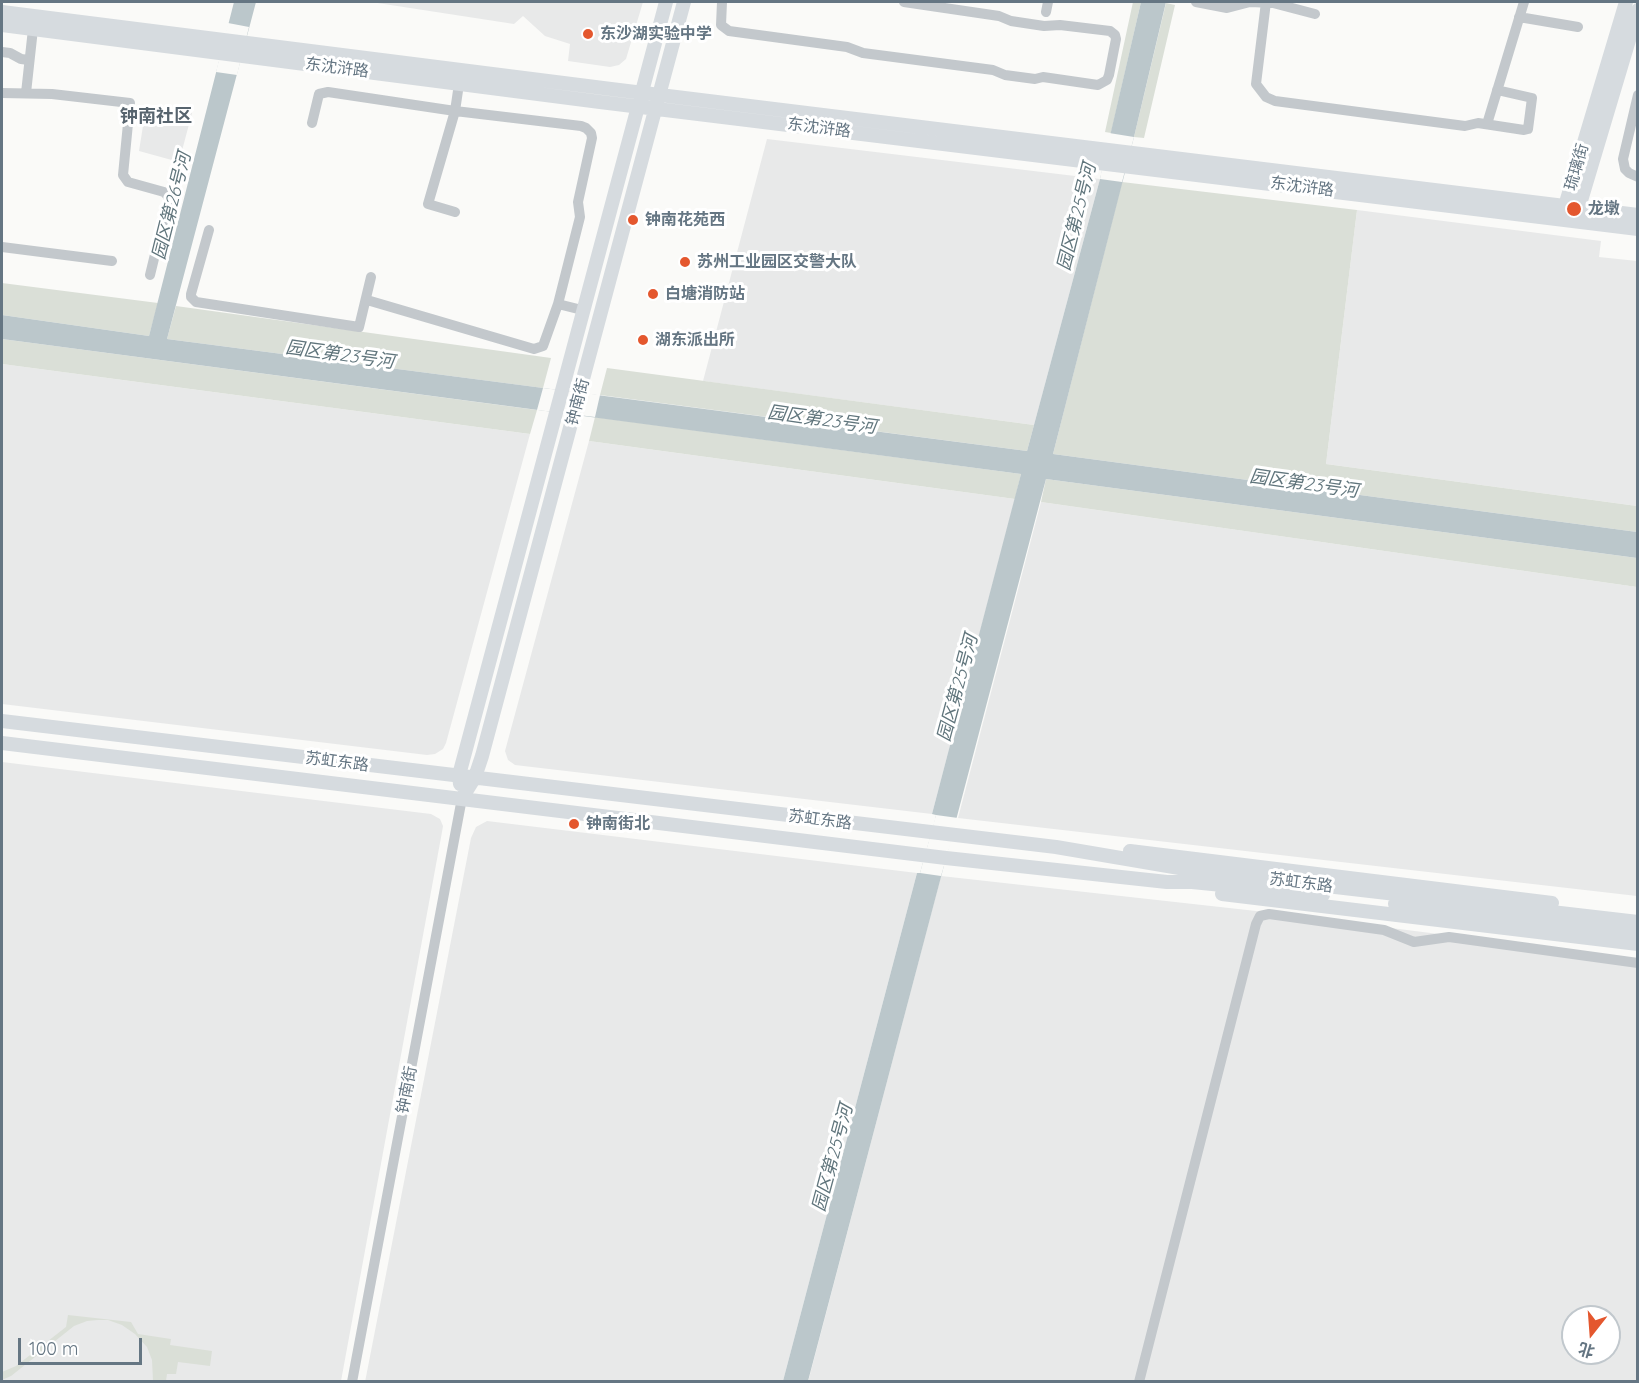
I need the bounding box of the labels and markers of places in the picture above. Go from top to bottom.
place label: 东沙湖实验中学 [600,24,712,44]
marker: 东沙湖实验中学 [581,27,595,41]
place label: 龙墩 [1588,199,1620,219]
marker: 龙墩 [1565,200,1583,218]
place label: 钟南花苑西 [645,210,725,230]
marker: 钟南花苑西 [626,213,640,227]
place label: 苏州工业园区交警大队 [697,252,857,272]
marker: 苏州工业园区交警大队 [678,255,692,269]
place label: 白塘消防站 [665,284,745,304]
marker: 白塘消防站 [646,287,660,301]
place label: 湖东派出所 [655,330,735,350]
marker: 湖东派出所 [636,333,650,347]
place label: 钟南街北 [586,814,650,834]
marker: 钟南街北 [567,817,581,831]

